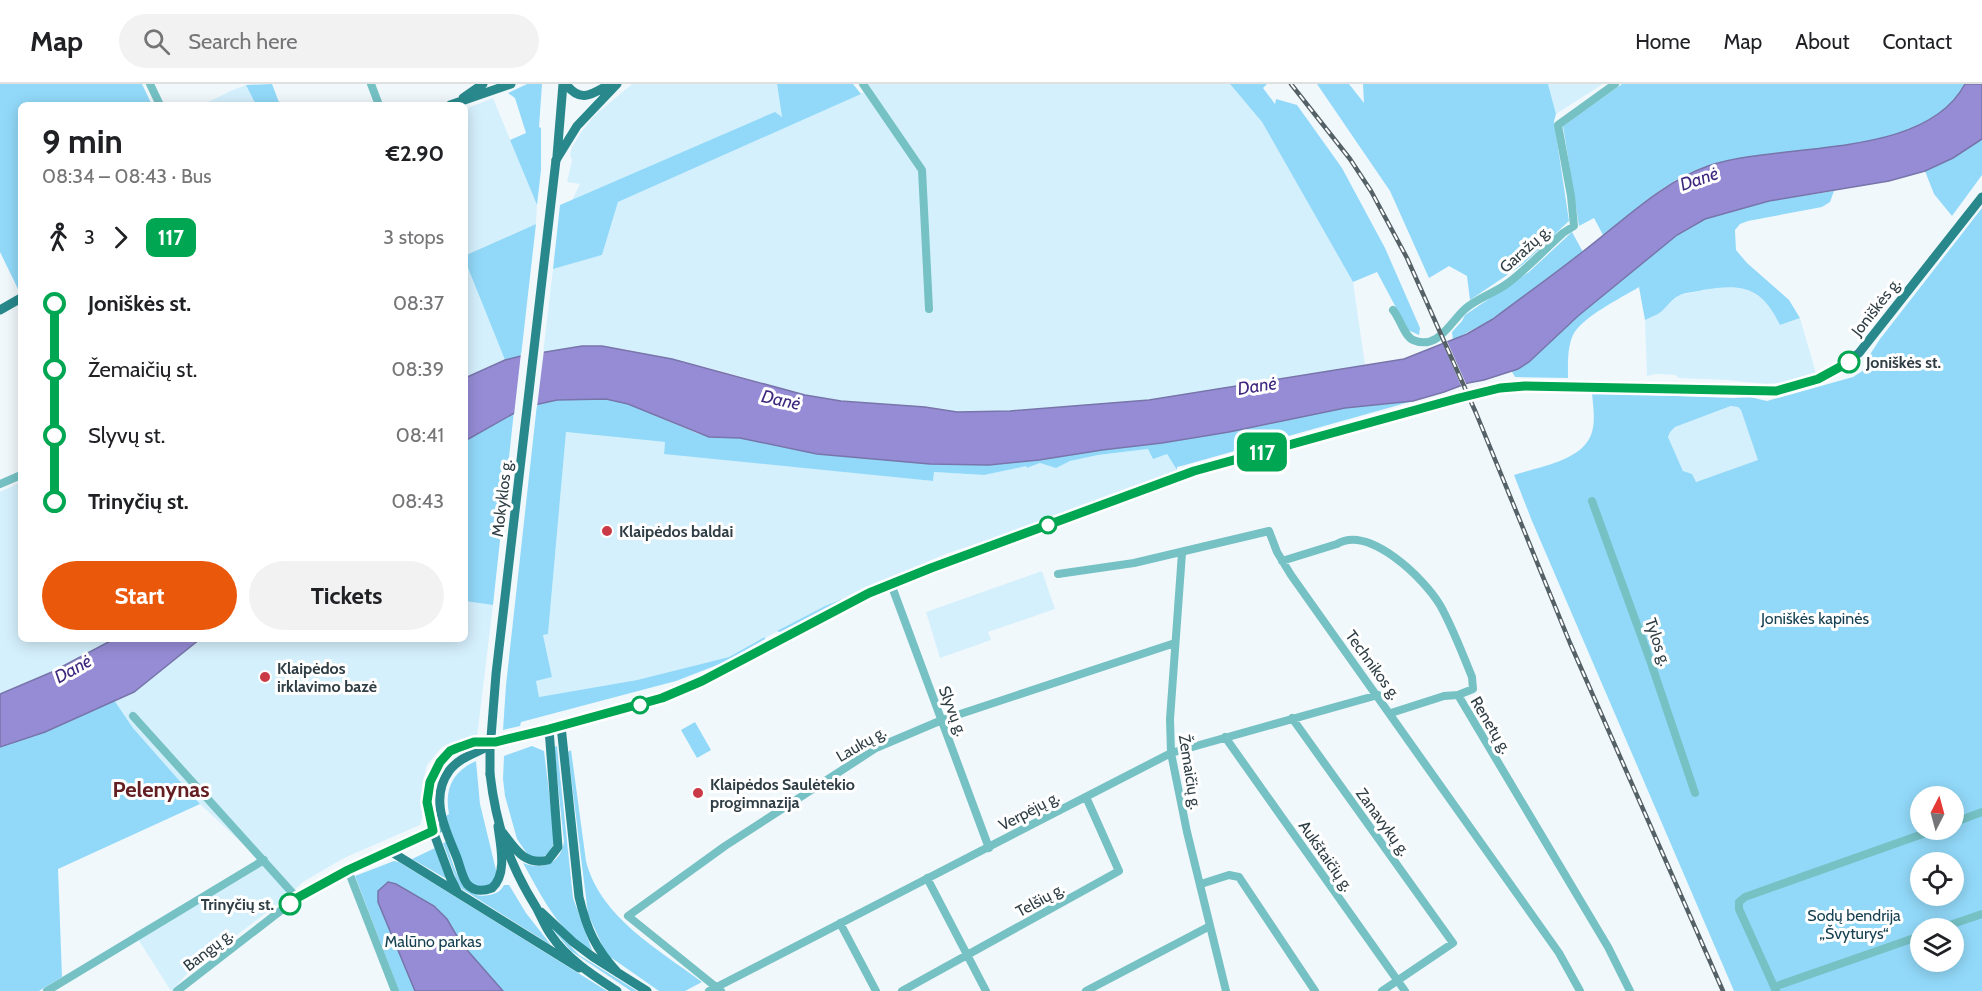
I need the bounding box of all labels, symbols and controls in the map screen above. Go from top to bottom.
search box [119,14,539,68]
text: Map [30,24,83,58]
icon: search [140,25,173,58]
text: Search here [188,28,297,55]
text: Home [1635,29,1691,54]
text: Map [1724,29,1762,54]
text: About [1795,29,1849,54]
text: Contact [1882,29,1952,54]
text: 9 min [42,121,123,161]
text: €2.90 [386,140,444,167]
water label: Danė [1677,162,1721,196]
text: 08:34 – 08:43 · Bus [42,164,211,188]
icon: walk [42,221,75,254]
icon: forward [104,221,137,254]
street label: Garažų g. [1496,221,1554,277]
text: 3 [84,225,95,249]
text: 117 [158,225,184,250]
text: 3 stops [383,225,444,249]
street label: Joniškės g. [1847,274,1905,341]
text: Joniškės st. [88,290,191,317]
text: 08:37 [393,291,444,315]
marker: Joniškės st. [1838,351,1860,373]
place label: Joniškės st. [1865,353,1941,372]
text: Žemaičių st. [88,356,197,383]
text: 08:39 [392,357,444,381]
water label: Danė [1236,372,1278,400]
water label: Danė [760,385,802,415]
text: Slyvų st. [88,422,165,449]
text: 08:41 [396,423,444,447]
line badge: 117 [1228,432,1296,472]
text: 117 [1249,440,1275,465]
street label: Mokyklos g. [488,458,516,538]
text: Trinyčių st. [88,488,189,515]
text: 08:43 [391,489,444,513]
unlabelled marker [1039,516,1057,534]
place label: Klaipėdos baldai [619,522,733,541]
marker: Klaipėdos baldai [600,524,614,538]
button: Start [42,561,237,630]
button: Tickets [249,561,444,630]
park label: Joniškės kapinės [1760,609,1869,628]
street label: Tylos g. [1641,616,1675,668]
street label: Technikos g. [1342,627,1404,703]
water label: Danė [51,650,95,688]
place label: Klaipėdos irklavimo bazė [277,659,377,696]
marker: Klaipėdos irklavimo bazė [258,670,272,684]
street label: Slyvų g. [935,683,971,739]
street label: Renetų g. [1467,693,1515,757]
unlabelled marker [631,696,649,714]
street label: Laukų g. [833,722,889,766]
street label: Žemaičių g. [1175,733,1205,811]
place label: Klaipėdos Saulėtekio progimnazija [710,775,855,812]
district label: Pelenynas [112,776,210,803]
street label: Zanavykų g. [1352,784,1414,860]
marker: Klaipėdos Saulėtekio progimnazija [691,786,705,800]
north arrow [1910,786,1964,840]
map controls [1910,786,1964,972]
street label: Verpėjų g. [995,787,1063,835]
street label: Aukštaičių g. [1295,817,1357,895]
button: locate [1910,852,1964,906]
street label: Telšių g. [1012,879,1068,921]
marker: Trinyčių st. [279,893,301,915]
place label: Trinyčių st. [201,895,274,914]
park label: Sodų bendrija „Švyturys“ [1807,906,1901,943]
button: layers [1910,918,1964,972]
street label: Bangų g. [180,925,236,975]
park label: Malūno parkas [384,932,482,951]

